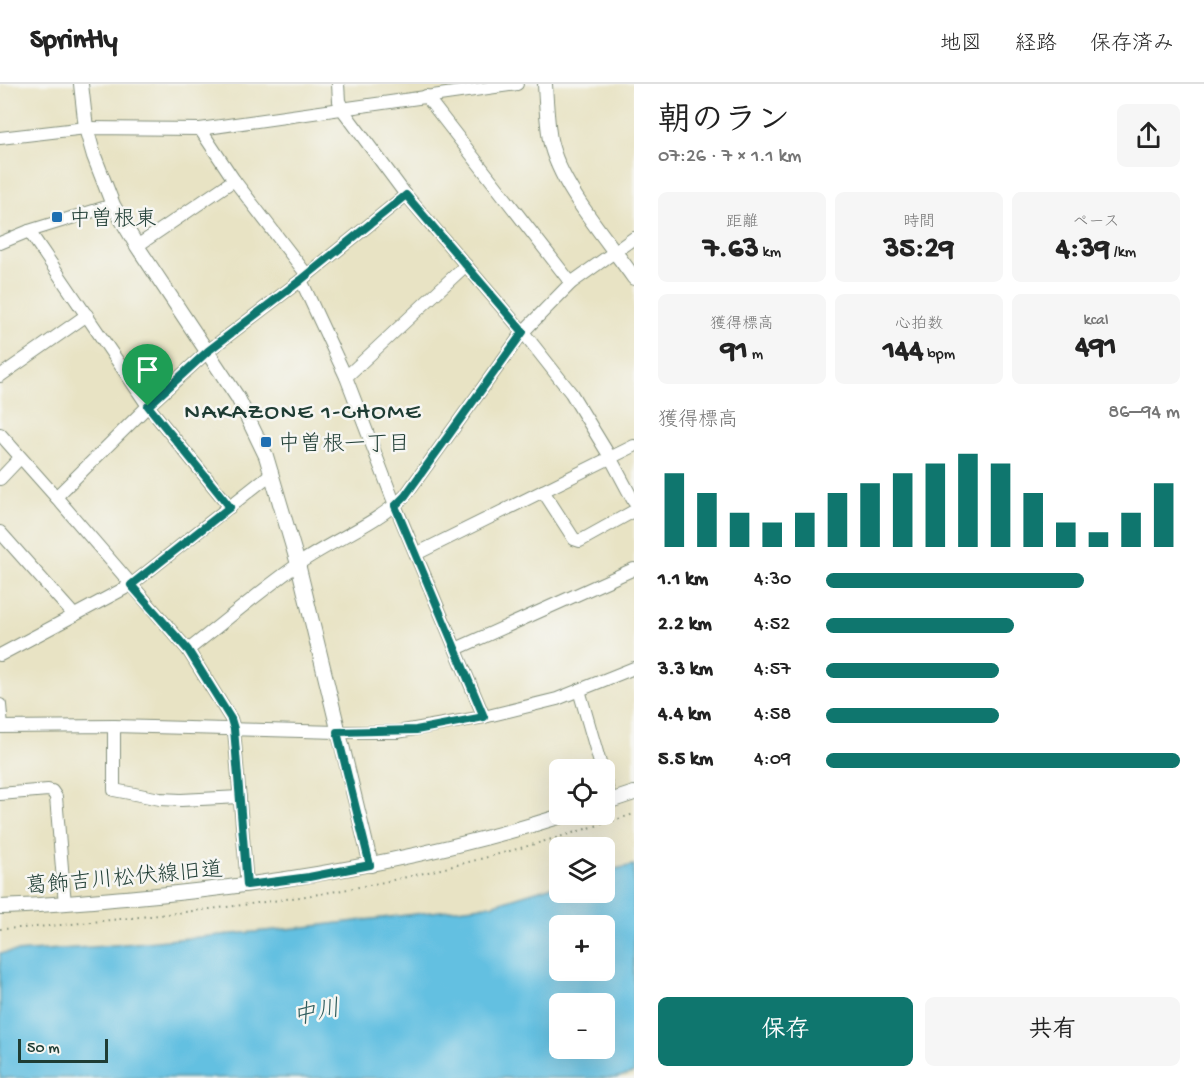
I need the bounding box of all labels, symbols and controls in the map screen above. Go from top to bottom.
text: Sprintly [30,25,117,58]
text: 地図 [940,33,982,58]
text: 経路 [1015,33,1057,58]
text: 保存済み [1090,33,1174,58]
text: 朝のラン [658,104,790,142]
button: share [1117,104,1180,167]
text: 07:26 · 7 × 1.1 km [658,146,802,169]
place label: 中曽根東 [69,206,157,234]
marker: 中曽根東 [50,210,64,224]
text: 距離 [726,214,758,233]
text: 時間 [903,214,935,233]
text: ペース [1072,214,1120,233]
text: 7.63 [703,233,759,268]
text: 35:29 [884,233,954,268]
text: 4:39 [1056,233,1110,268]
text: km [759,244,781,263]
text: /km [1110,244,1136,263]
text: kcal [1084,312,1108,331]
text: 獲得標高 [710,316,774,335]
text: 心拍数 [895,316,943,335]
text: 491 [1075,331,1117,366]
text: 91 [721,335,748,370]
text: 144 [883,335,924,370]
pin [122,344,173,406]
text: m [748,346,763,365]
text: bpm [924,346,955,365]
icon: arrive [131,353,164,386]
district label: NAKAZONE 1-CHOME [184,399,422,428]
text: 86–94 m [1108,402,1180,425]
text: 獲得標高 [658,410,738,433]
place label: 中曽根一丁目 [278,431,410,459]
marker: 中曽根一丁目 [259,435,273,449]
text: 1.1 km [658,569,708,592]
text: 4:30 [754,569,791,592]
text: 2.2 km [658,614,712,637]
text: 4:52 [754,614,790,637]
text: 3.3 km [658,659,713,682]
text: 4:57 [754,659,791,682]
text: 4.4 km [658,704,711,727]
text: 4:58 [754,704,791,727]
text: 5.5 km [658,749,713,772]
text: 4:09 [754,749,791,772]
map controls [549,759,615,1059]
button: locate [549,759,615,825]
button: layers [549,837,615,903]
street label: 葛飾吉川松伏線旧道 [24,857,224,902]
button: + [549,915,615,981]
button: − [549,993,615,1059]
water label: 中川 [290,995,343,1033]
button: 保存 [658,997,913,1066]
button: 共有 [925,997,1180,1066]
scale bar [18,1036,108,1064]
text: 50 m [27,1040,60,1059]

